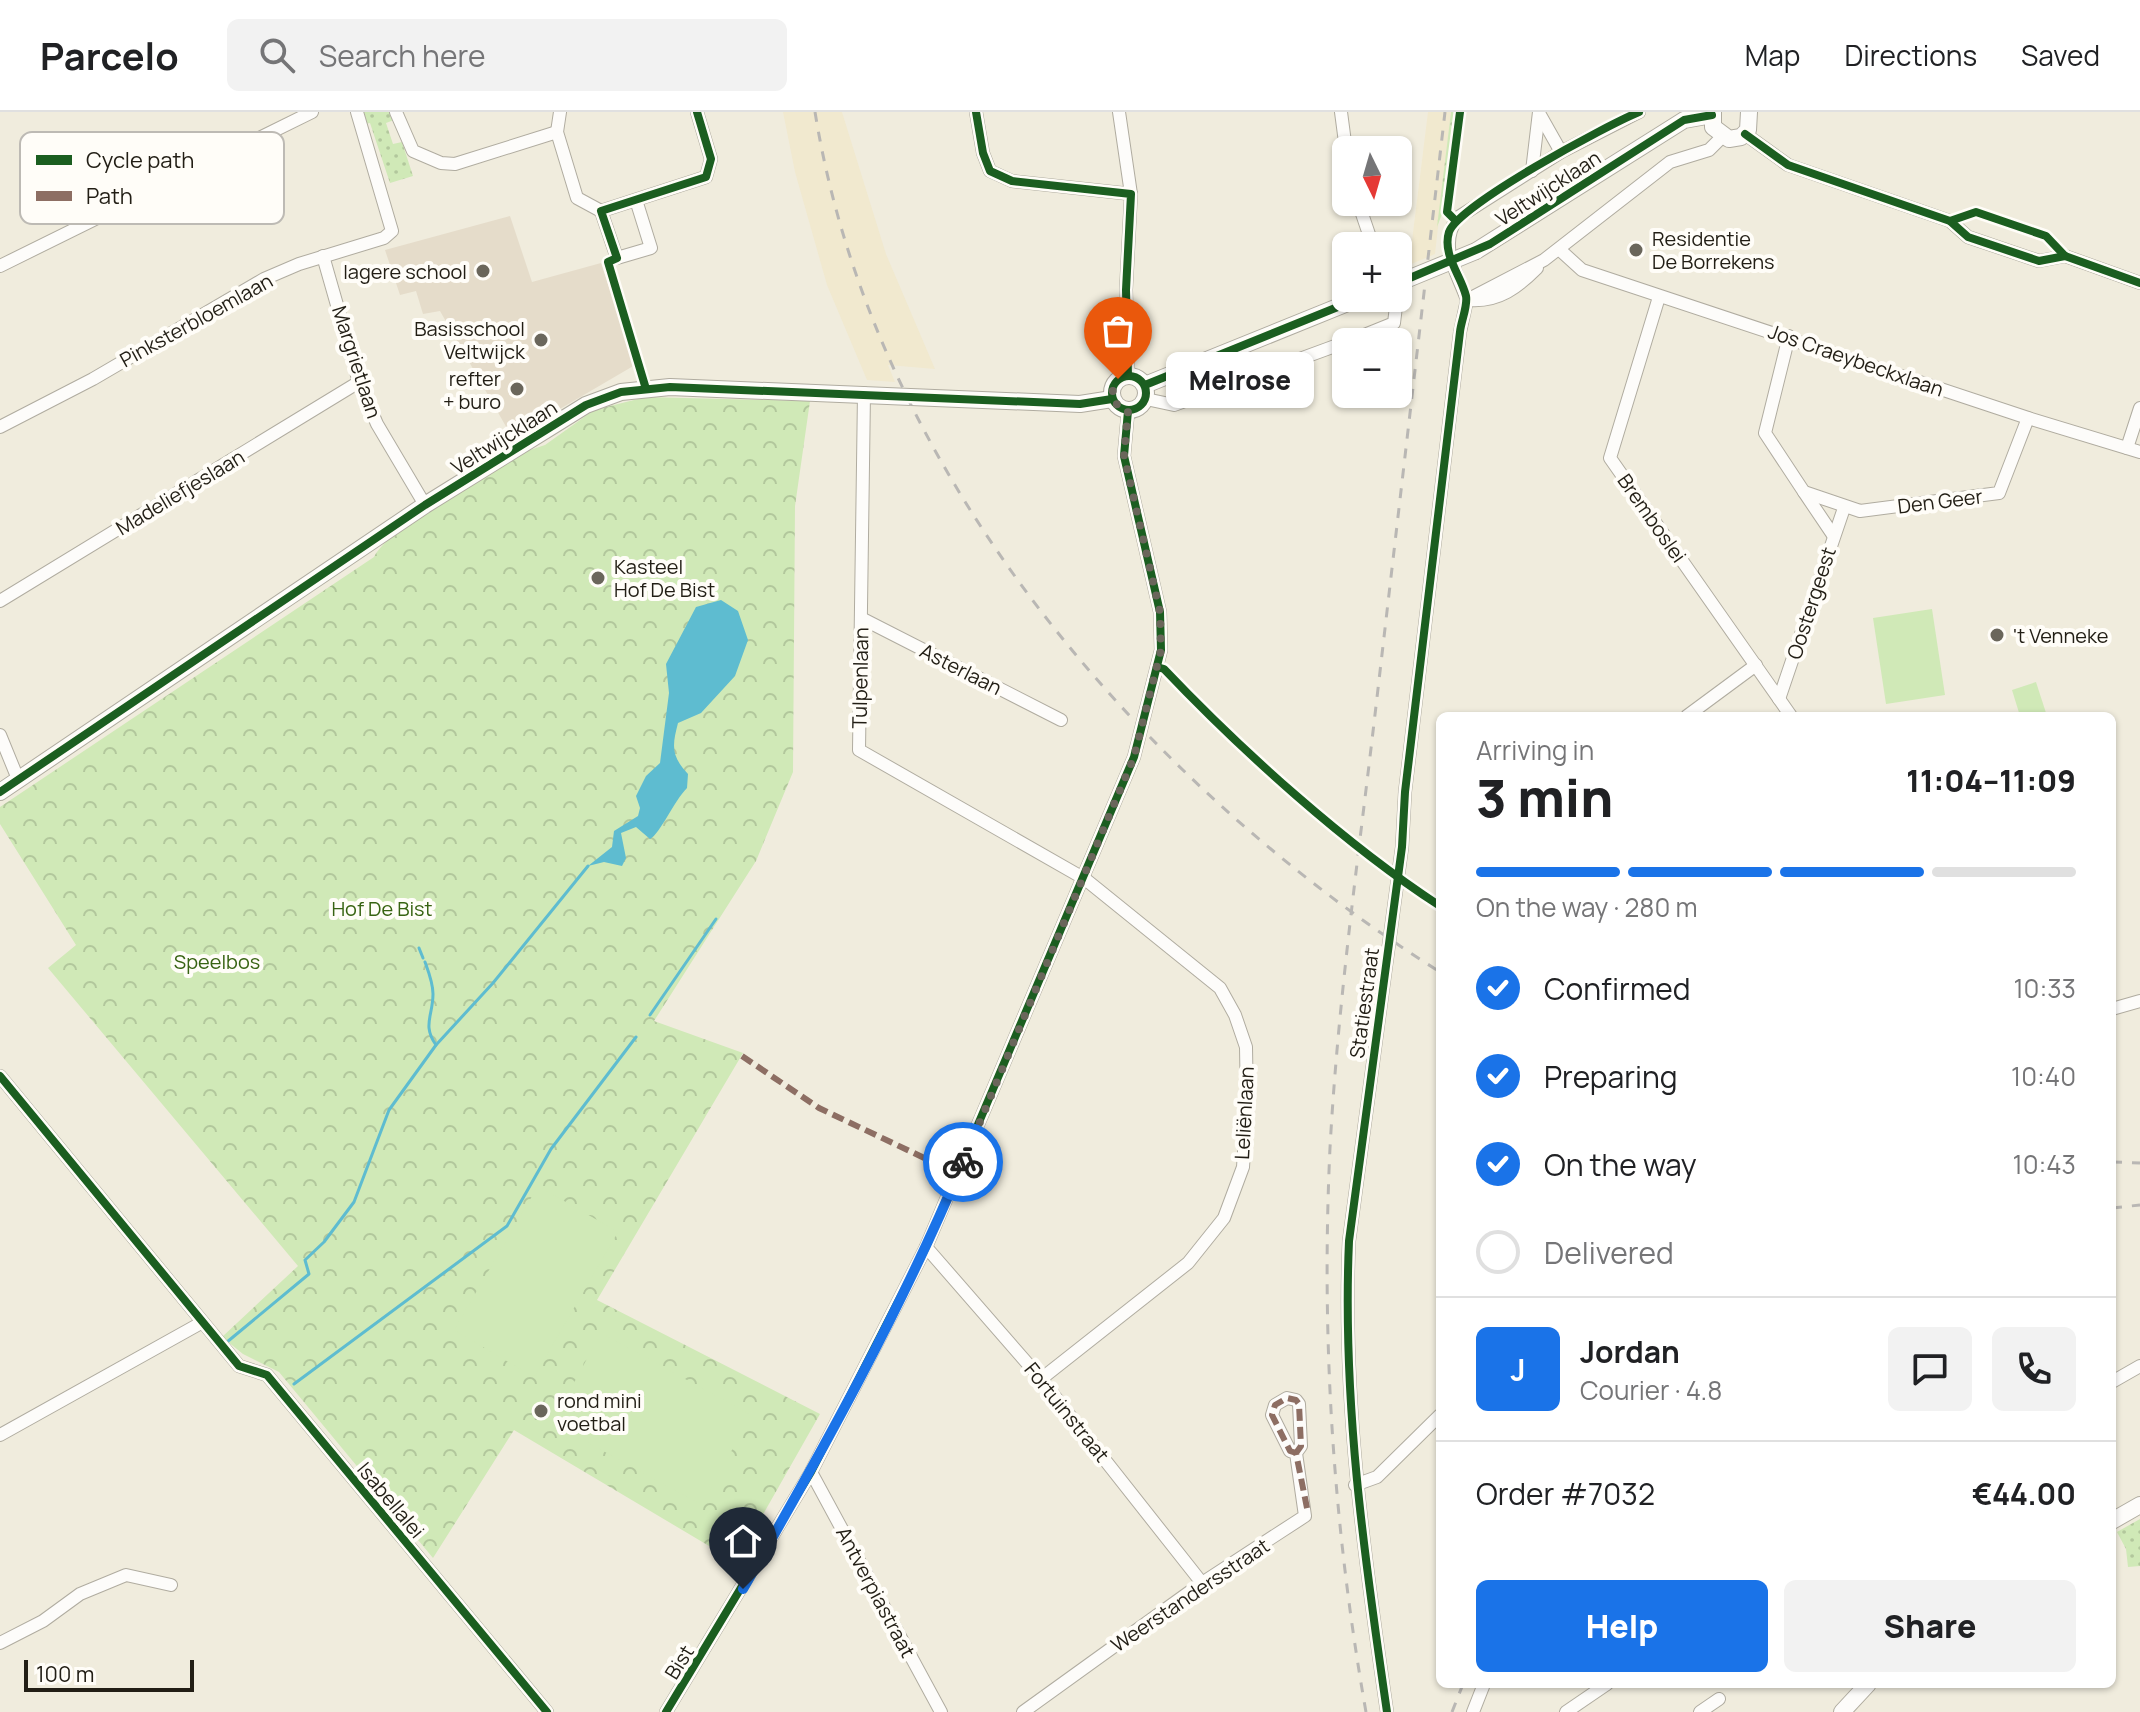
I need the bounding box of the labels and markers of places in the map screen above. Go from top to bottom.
place label: Residentie De Borrekens [1652,225,1775,275]
marker: Residentie De Borrekens [1627,241,1645,259]
place label: lagere school [343,258,467,285]
marker: lagere school [474,262,492,280]
pin [1084,297,1152,379]
place label: Basisschool Veltwijck [414,315,526,365]
marker: Basisschool Veltwijck [532,331,550,349]
callout: Melrose [1166,351,1314,407]
place label: refter + buro [443,365,501,415]
marker: refter + buro [508,380,526,398]
place label: Kasteel Hof De Bist [614,553,715,603]
marker: Kasteel Hof De Bist [589,569,607,587]
place label: 't Venneke [2013,622,2108,649]
marker: 't Venneke [1988,626,2006,644]
place label: rond mini voetbal [557,1387,642,1437]
marker: rond mini voetbal [532,1402,550,1420]
pin [709,1507,777,1589]

